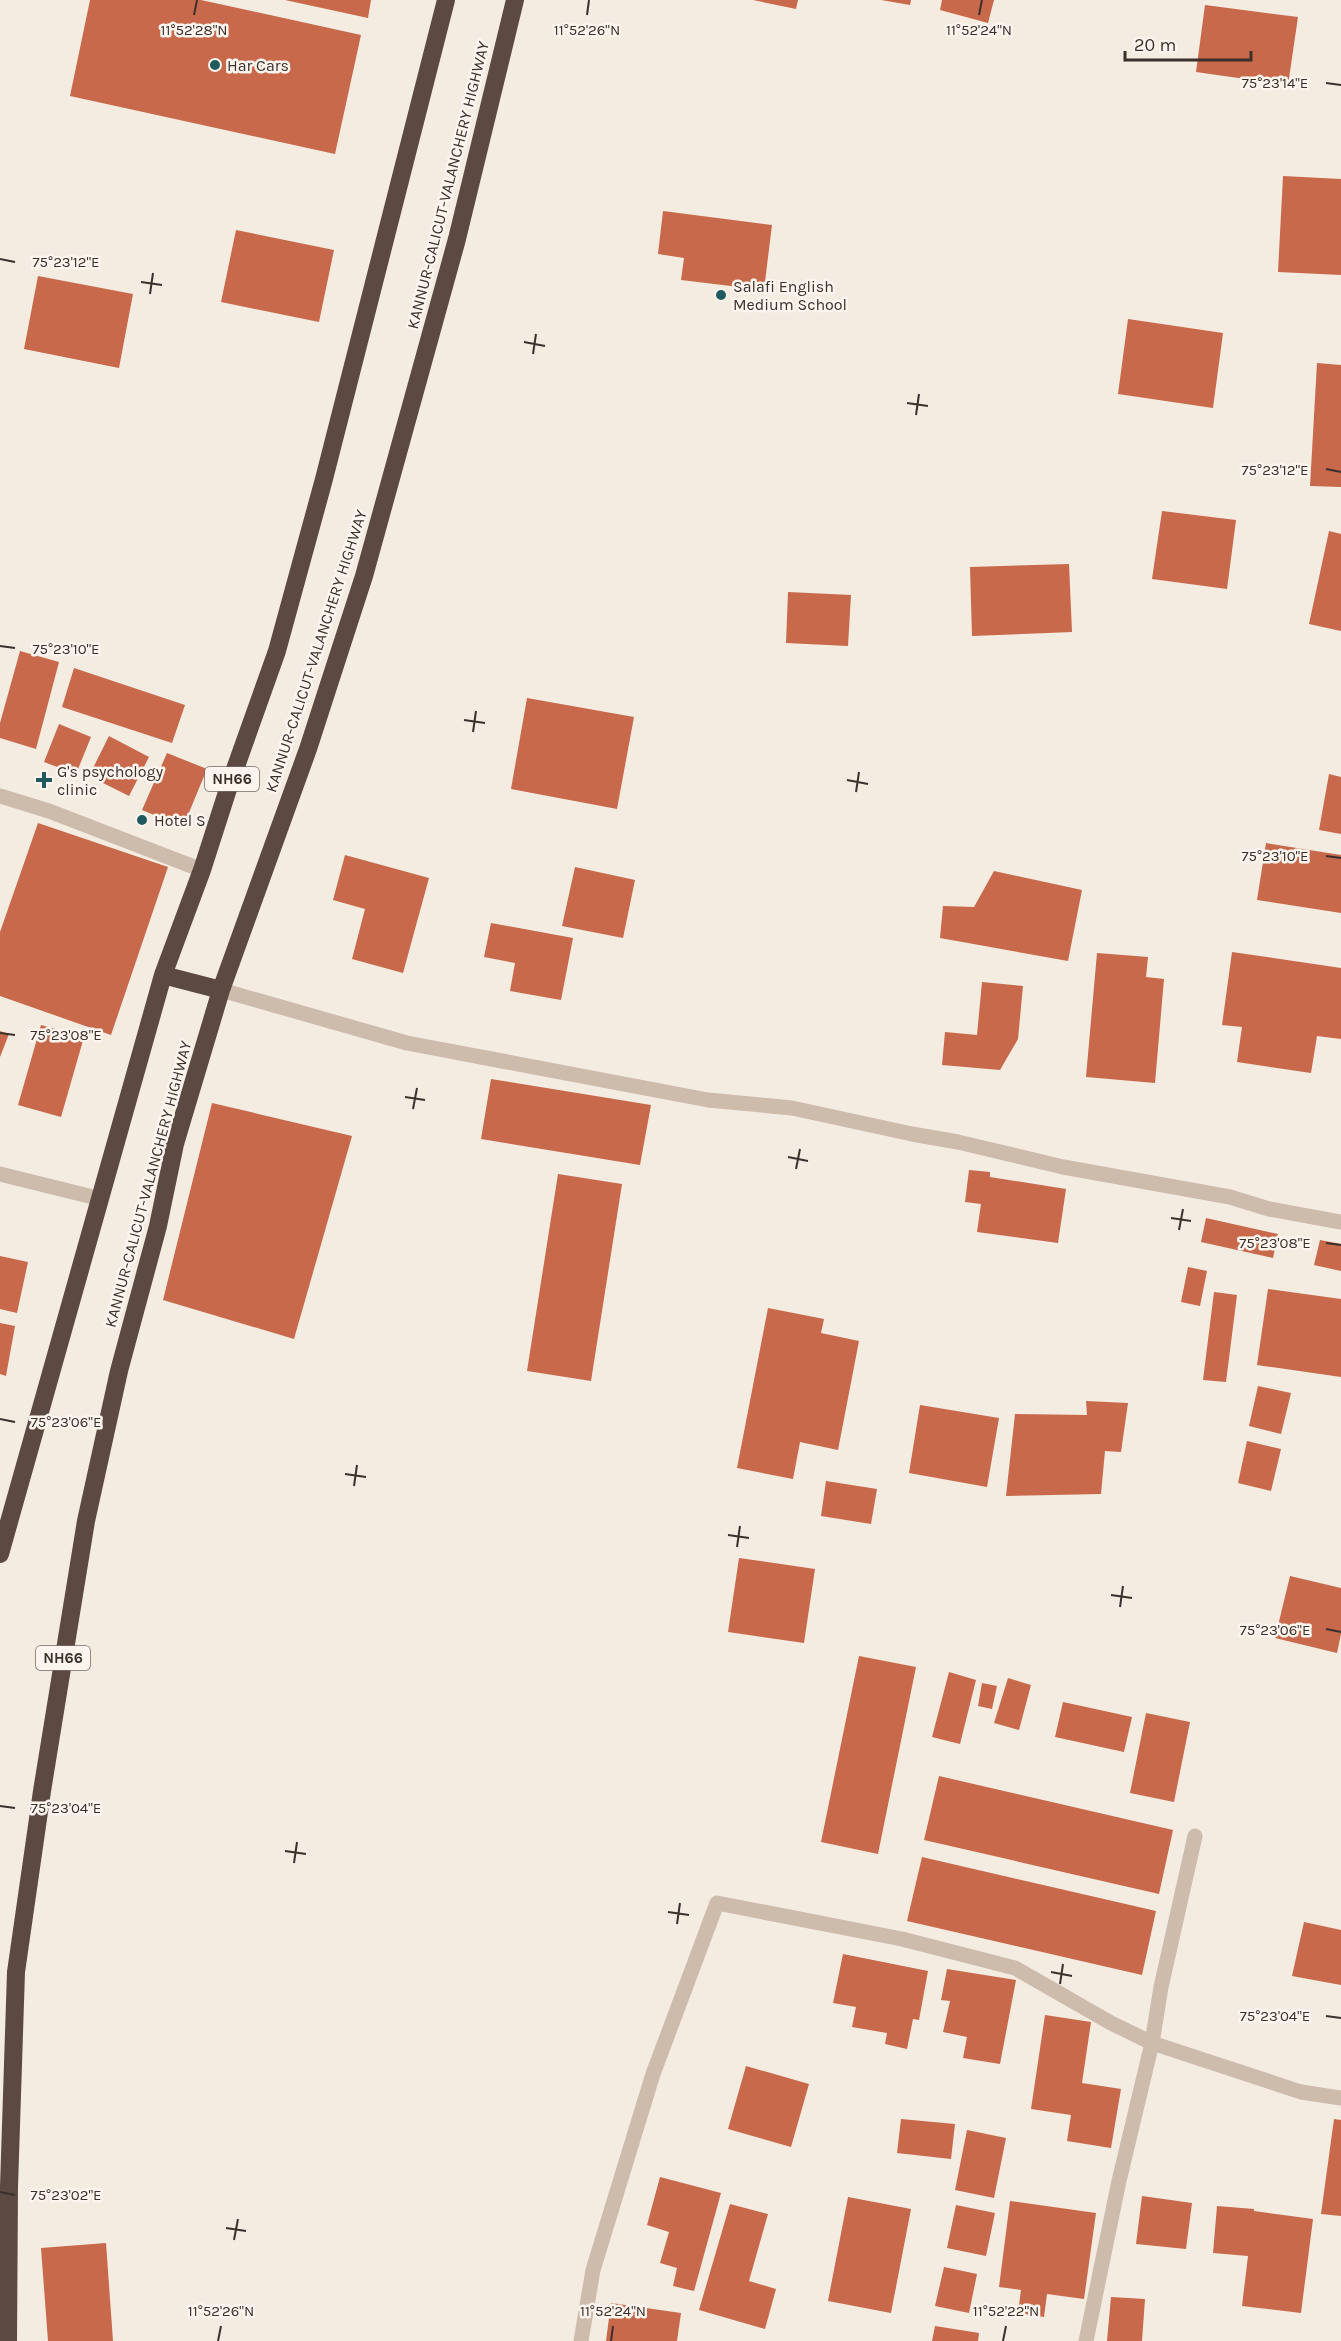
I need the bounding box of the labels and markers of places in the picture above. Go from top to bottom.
place label: Har Cars [227,56,289,75]
marker: Har Cars [208,58,222,72]
place label: Salafi English Medium School [733,277,847,314]
marker: Salafi English Medium School [714,288,728,302]
place label: G's psychology clinic [57,762,164,799]
marker: G's psychology clinic [35,771,53,789]
place label: Hotel S [154,811,206,830]
marker: Hotel S [135,813,149,827]

